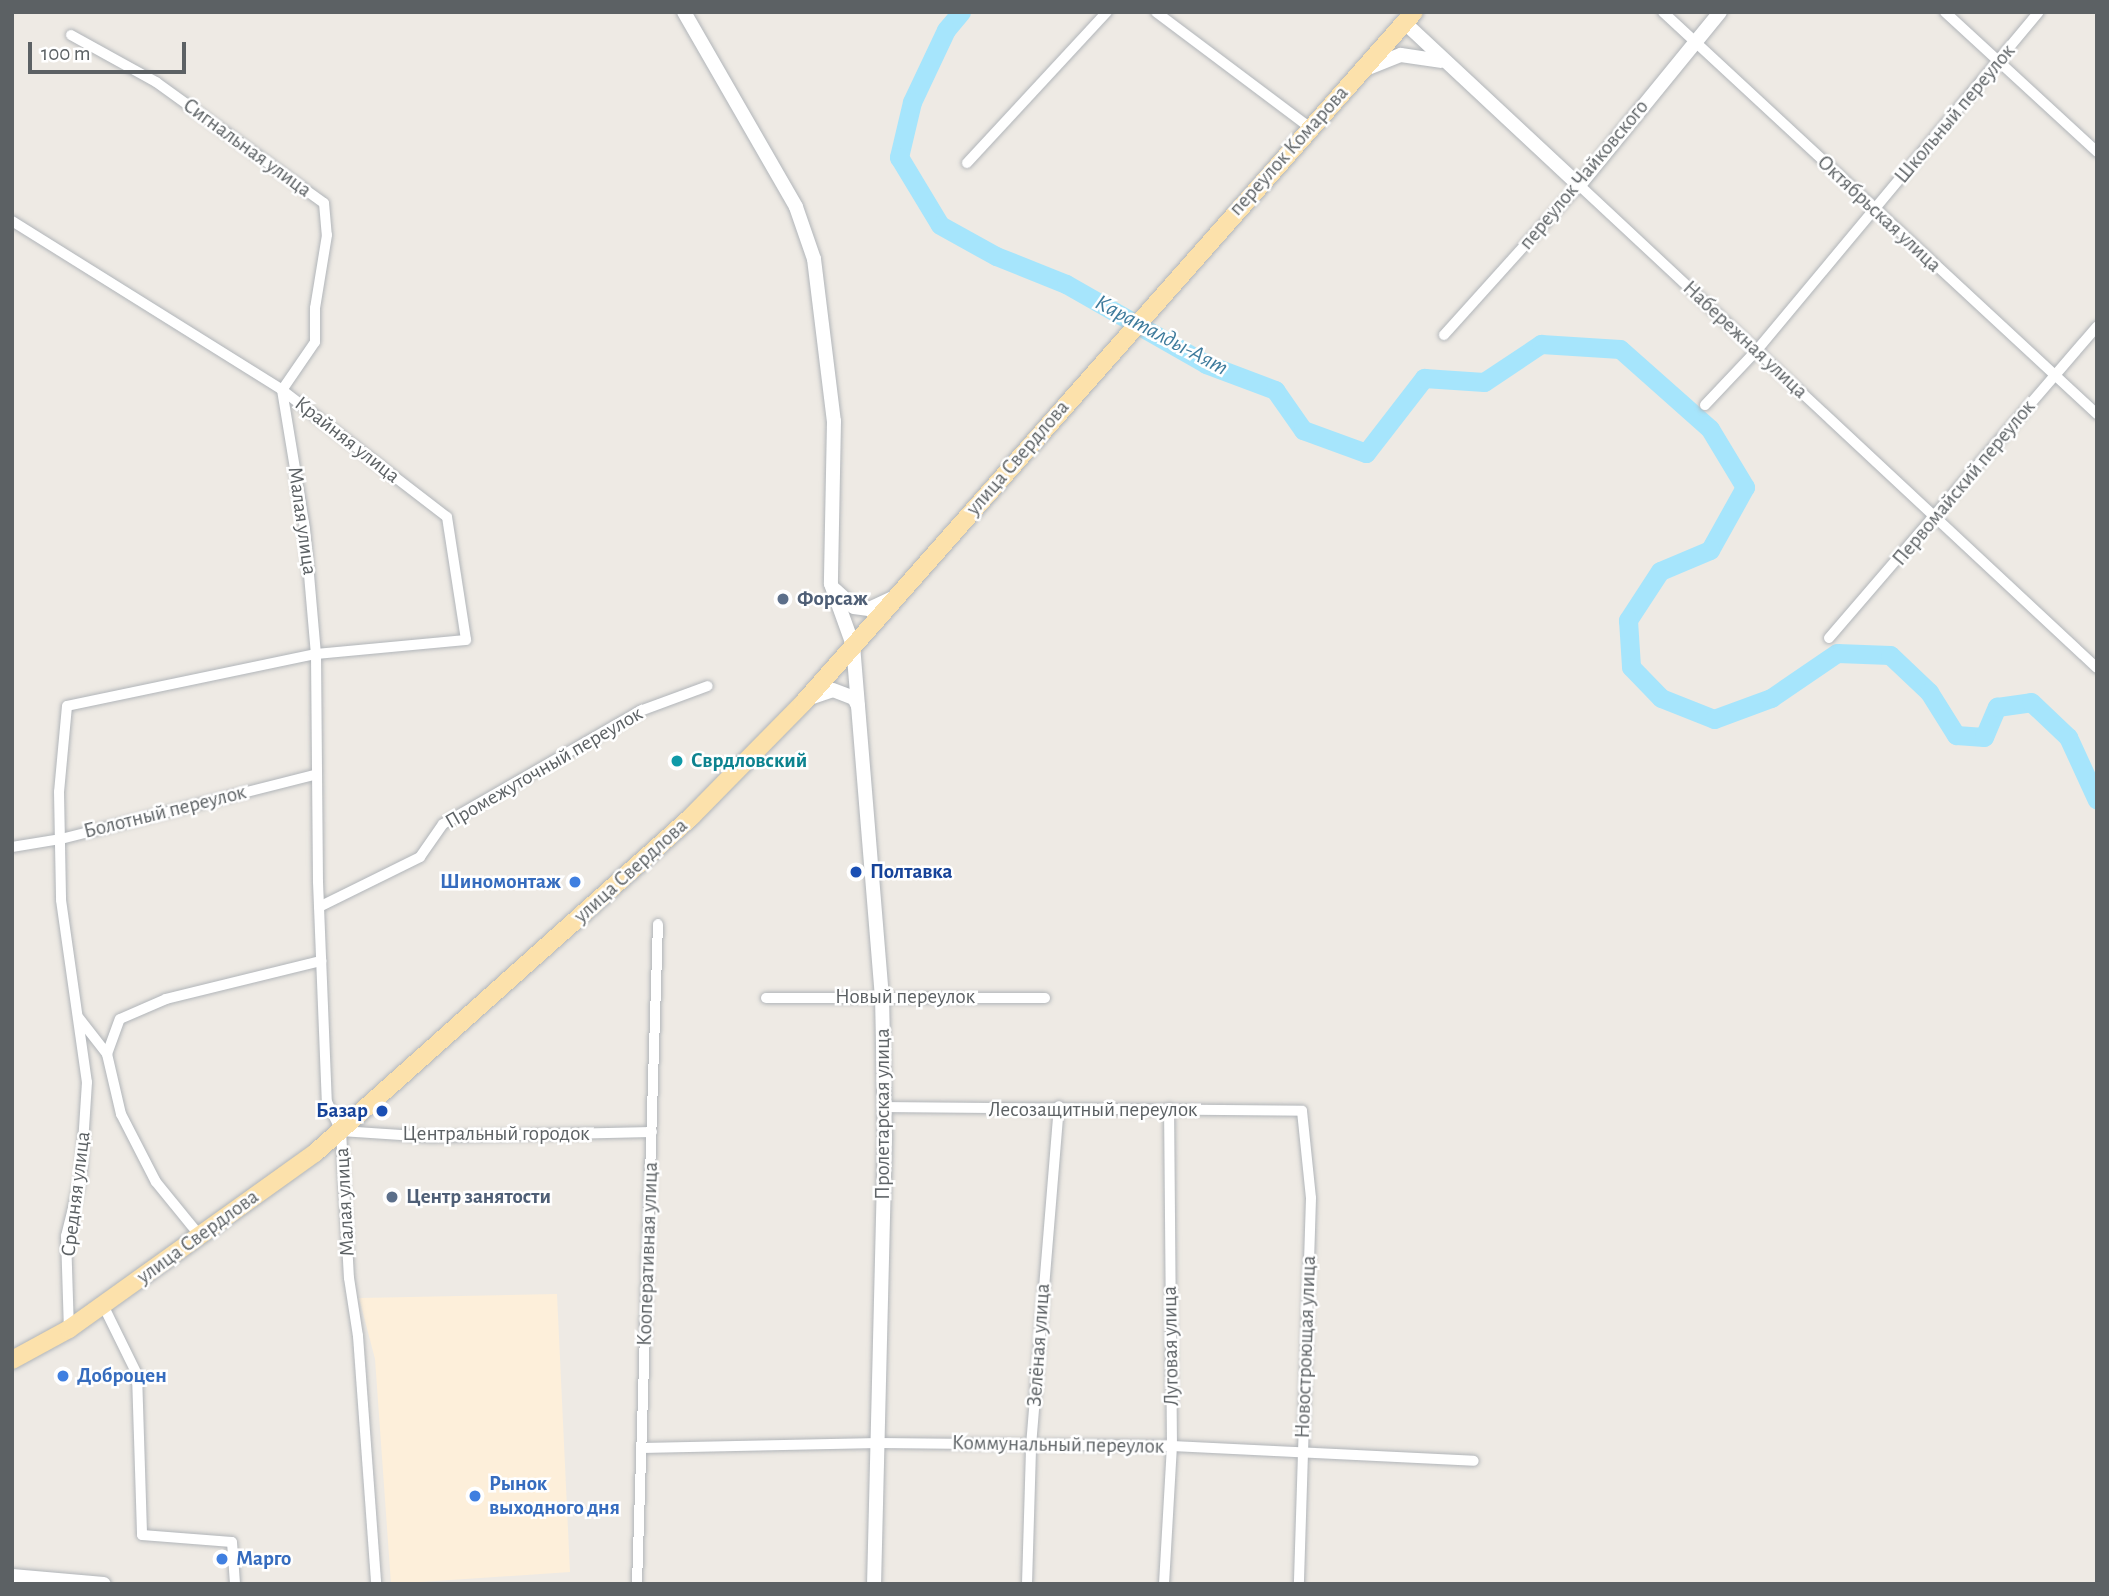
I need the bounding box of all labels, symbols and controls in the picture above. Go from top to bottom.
scale bar [32,28,189,72]
street label: Школьный переулок [1889,39,2021,189]
text: 100 m [41,43,91,64]
street label: переулок Комарова [1224,81,1354,221]
street label: Сигнальная улица [178,93,316,203]
street label: переулок Чайковского [1514,95,1654,255]
street label: Октябрьская улица [1812,150,1946,278]
street label: Набережная улица [1677,276,1813,404]
water label: Караталды-Аят [1090,290,1232,382]
street label: Крайняя улица [289,391,405,489]
street label: улица Свердлова [961,395,1075,521]
street label: Первомайский переулок [1887,395,2041,571]
street label: Малая улица [282,465,322,577]
place label: Форсаж [797,586,868,612]
marker: Форсаж [775,591,791,607]
street label: Промежуточный переулок [441,701,647,835]
place label: Сврдловский [691,748,807,774]
marker: Сврдловский [669,753,685,769]
street label: Болотный переулок [81,780,249,844]
street label: улица Свердлова [569,813,693,929]
place label: Полтавка [870,859,952,885]
marker: Полтавка [848,864,864,880]
place label: Шиномонтаж [440,869,561,895]
marker: Шиномонтаж [567,874,583,890]
street label: Новый переулок [835,984,975,1010]
street label: Пролетарская улица [870,1028,896,1200]
street label: Лесозащитный переулок [989,1097,1197,1123]
place label: Базар [316,1098,368,1124]
marker: Базар [374,1103,390,1119]
street label: Центральный городок [402,1121,590,1147]
street label: Средняя улица [56,1130,96,1258]
street label: Малая улица [330,1147,360,1257]
street label: Кооперативная улица [632,1161,664,1347]
street label: улица Свердлова [132,1184,264,1290]
place label: Центр занятости [406,1184,551,1210]
marker: Центр занятости [384,1189,400,1205]
street label: Новостроющая улица [1290,1255,1322,1439]
street label: Зелёная улица [1022,1282,1056,1408]
street label: Луговая улица [1157,1286,1185,1406]
place label: Доброцен [77,1363,167,1389]
marker: Доброцен [55,1368,71,1384]
street label: Коммунальный переулок [952,1431,1164,1459]
place label: Рынок выходного дня [489,1471,620,1521]
marker: Рынок выходного дня [467,1488,483,1504]
place label: Марго [236,1546,291,1572]
marker: Марго [214,1551,230,1567]

